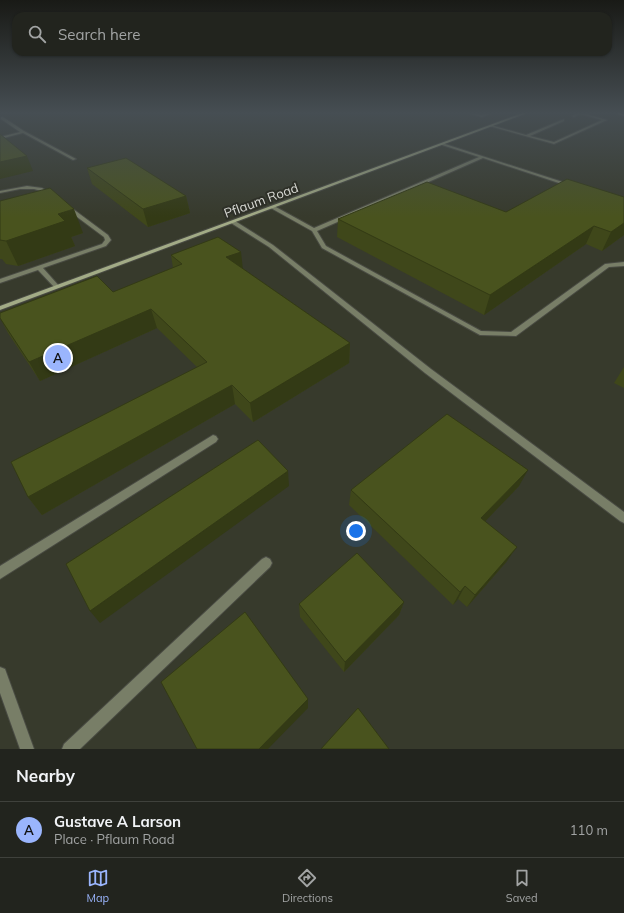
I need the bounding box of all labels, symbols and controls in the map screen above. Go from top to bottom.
search box [12,12,612,56]
icon: search [26,23,48,45]
text: Search here [58,25,140,44]
street label: Pflaum Road [222,179,300,221]
pin: A [45,343,71,373]
your location [346,521,366,541]
text: Nearby [16,765,75,786]
text: Gustave A Larson [54,812,181,831]
text: A [24,822,34,838]
text: 110 m [570,822,608,838]
text: Place · Pflaum Road [54,831,174,847]
tab: Map [86,867,109,905]
tab: Directions [282,867,333,905]
tab: Saved [506,867,538,905]

